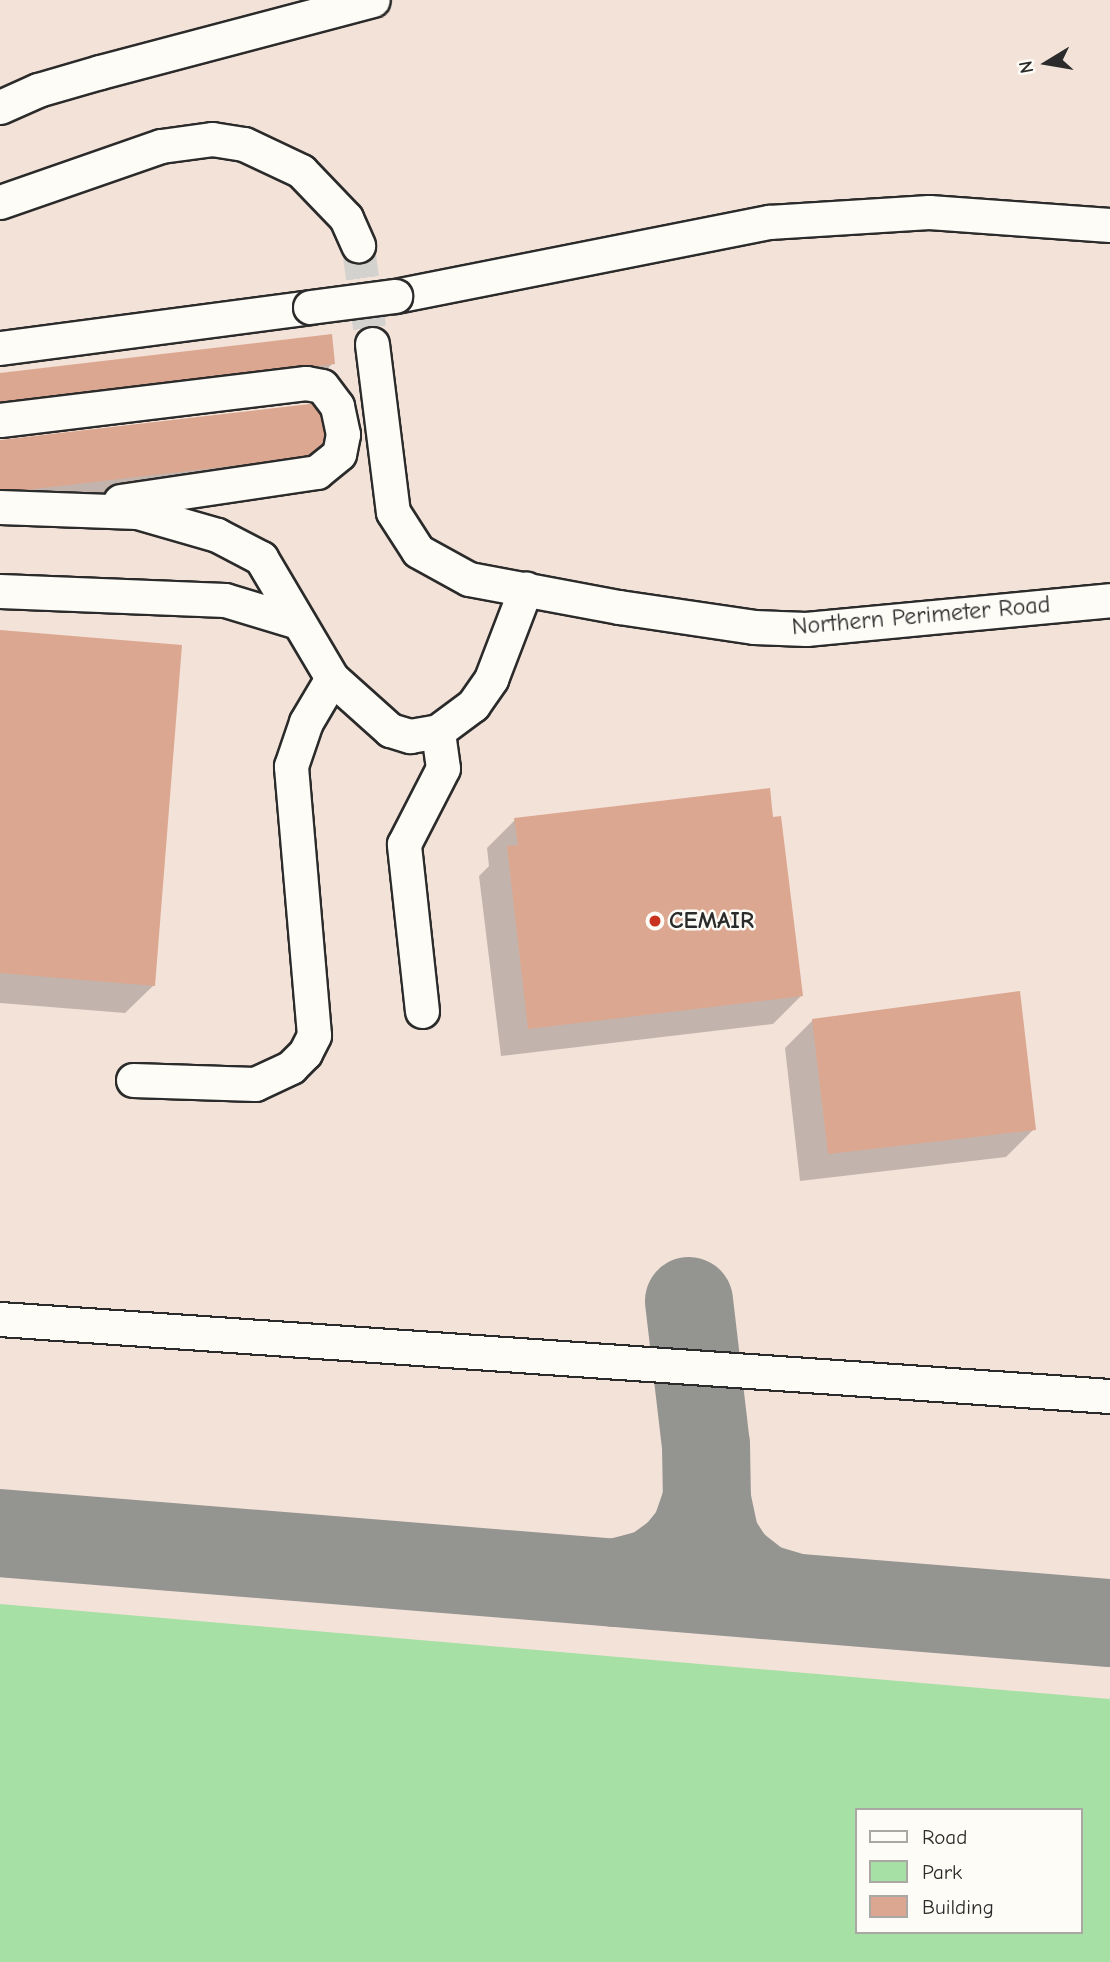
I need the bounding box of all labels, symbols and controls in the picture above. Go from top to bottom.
north arrow [1012,28,1082,98]
text: N [1014,59,1038,75]
street label: Northern Perimeter Road [791,590,1051,642]
place label: CEMAIR [669,907,754,935]
marker: CEMAIR [647,913,663,929]
legend [855,1808,1082,1934]
text: Road [922,1825,967,1849]
text: Park [922,1860,962,1884]
text: Building [922,1895,994,1919]

